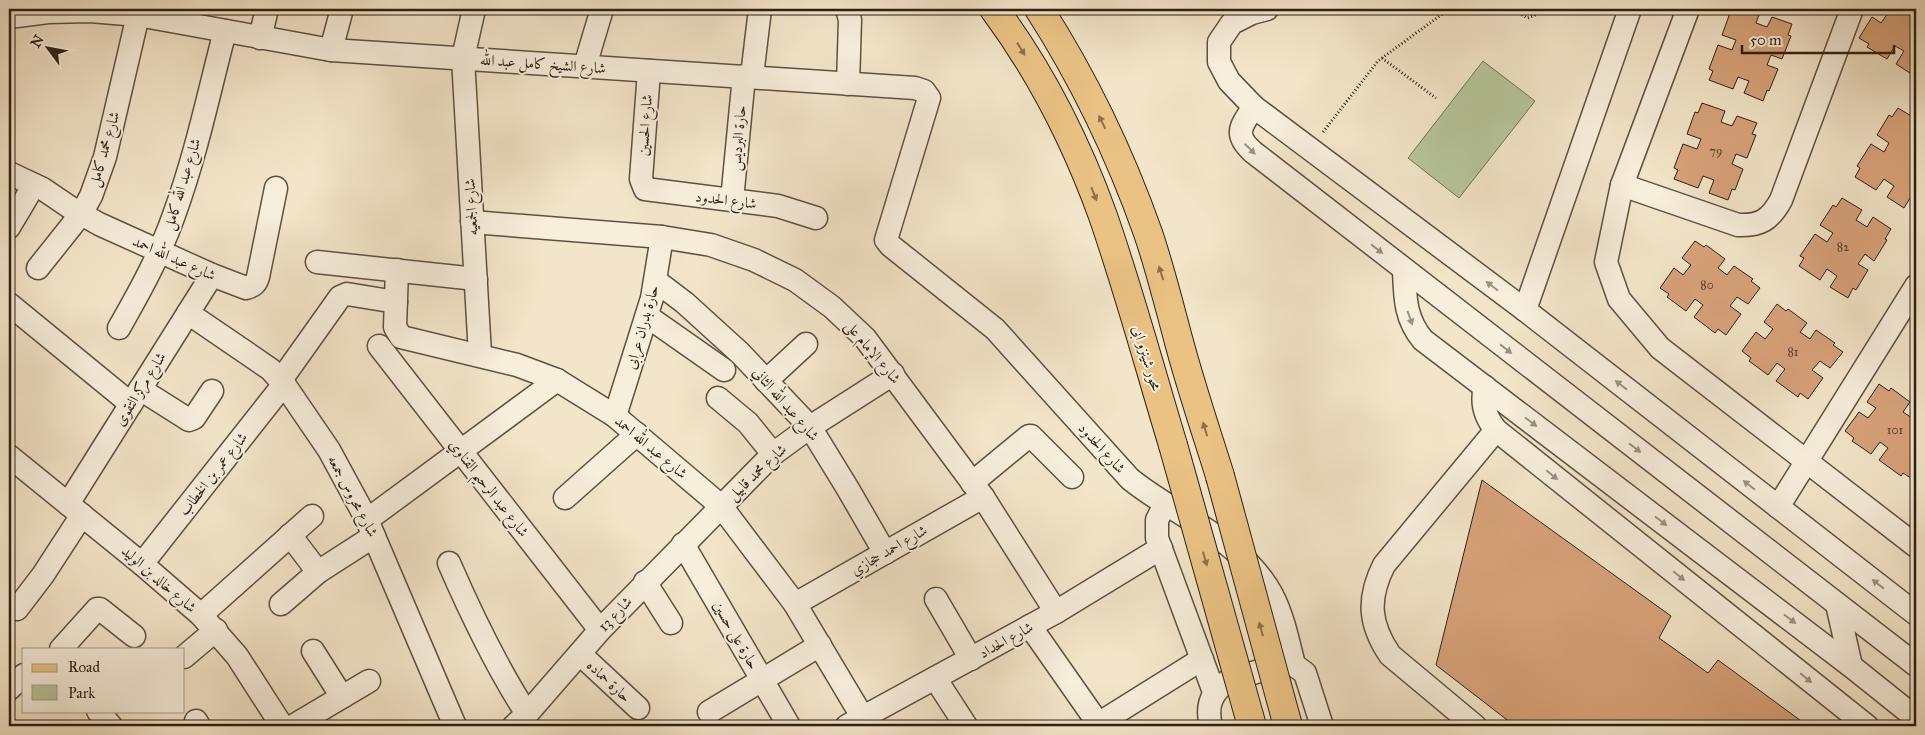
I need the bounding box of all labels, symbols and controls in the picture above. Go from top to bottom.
north arrow [22,22,72,72]
scale bar [1742,22,1895,54]
text: 50 m [1750,31,1782,49]
text: N [27,32,48,51]
one-way arrow [1016,43,1025,56]
street label: شارع الشيخ كامل عبد الله [479,48,607,82]
street label: شارع الحسين [634,93,660,157]
street label: حارة البرديس [726,104,751,172]
street label: شارع محمد كامل [85,109,127,190]
one-way arrow [1098,115,1106,129]
street label: شارع عبد الله كامل [157,135,208,233]
one-way arrow [1244,143,1256,155]
house number: 79 [1710,144,1722,158]
street label: شارع الجمعيه [461,178,485,236]
street label: شارع الحدود [694,187,758,217]
one-way arrow [1090,187,1098,201]
street label: شارع عبد الله احمد [128,229,220,288]
house number: 82 [1837,240,1849,254]
one-way arrow [1371,244,1384,255]
one-way arrow [1156,265,1164,280]
house number: 80 [1700,278,1714,292]
one-way arrow [1485,281,1499,291]
street label: حارة بدران عرابى [621,283,665,372]
one-way arrow [1406,311,1414,326]
street label: شارع الإمام على [838,317,905,390]
street label: محور شينزو ابى [1127,323,1165,393]
one-way arrow [1499,343,1512,354]
house number: 81 [1787,345,1799,359]
street label: شارع مركز التقوى [110,349,173,431]
street label: شارع عبد الله الثاني [746,361,825,447]
one-way arrow [1614,380,1628,390]
street label: شارع عبد الله احمد [608,409,693,486]
one-way arrow [1524,417,1538,427]
street label: شارع الحدود [1072,419,1129,480]
one-way arrow [1201,422,1209,437]
house number: 101 [1887,423,1903,437]
street label: شارع عمر بن الخطاب [175,429,254,522]
street label: شارع عبد الرحيم القناوي [441,436,533,544]
street label: شارع محمد قابيل [724,440,793,507]
one-way arrow [1628,443,1642,453]
street label: شارع محروس جمعه [320,452,382,542]
one-way arrow [1545,469,1558,480]
one-way arrow [1743,479,1756,490]
one-way arrow [1654,515,1667,526]
street label: شارع احمد حجازي [848,521,932,583]
street label: شارع خالد بن الوليد [115,542,200,619]
one-way arrow [1202,552,1210,567]
one-way arrow [1672,571,1685,582]
one-way arrow [1871,579,1885,589]
street label: شارع 13 [594,593,639,638]
street label: حارة على حسين [707,598,763,673]
one-way arrow [1783,614,1796,625]
street label: شارع الحداد [976,618,1038,666]
one-way arrow [1257,621,1265,636]
legend [22,648,185,712]
street label: حارة حماده [583,656,635,706]
text: Road [68,658,100,676]
one-way arrow [1799,672,1812,683]
text: Park [68,684,95,702]

